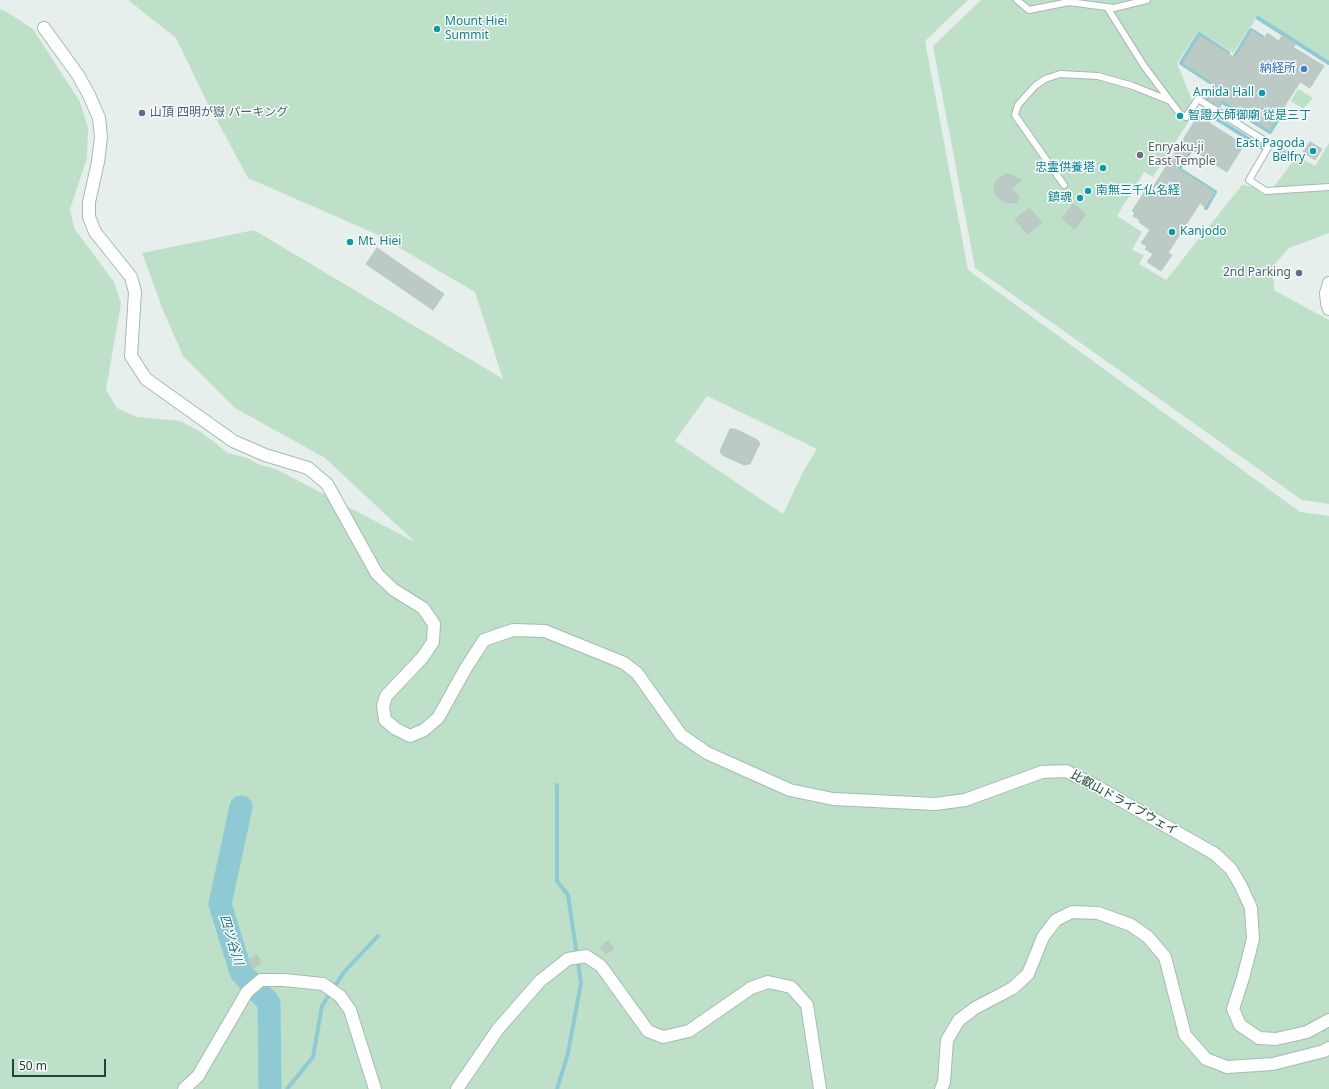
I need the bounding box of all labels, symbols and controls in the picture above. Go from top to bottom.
place label: Mount Hiei Summit [445,15,507,43]
marker: Mount Hiei Summit [432,24,442,34]
place label: 納経所 [1260,62,1296,76]
marker: 納経所 [1299,64,1309,74]
place label: Amida Hall [1193,86,1254,100]
marker: Amida Hall [1257,88,1267,98]
place label: 山頂 四明が嶽 パーキング [150,106,288,120]
marker: 山頂 四明が嶽 パーキング [137,108,147,118]
place label: 智證大師御廟 従是三丁 [1188,109,1311,123]
marker: 智證大師御廟 従是三丁 [1175,111,1185,121]
place label: East Pagoda Belfry [1236,137,1305,165]
place label: Enryaku-ji East Temple [1148,141,1216,169]
marker: East Pagoda Belfry [1308,146,1318,156]
marker: Enryaku-ji East Temple [1135,150,1145,160]
place label: 忠霊供養塔 [1035,161,1095,175]
marker: 忠霊供養塔 [1098,163,1108,173]
place label: 南無三千仏名経 [1096,184,1180,198]
marker: 南無三千仏名経 [1083,186,1093,196]
place label: 鎮魂 [1048,191,1072,205]
marker: 鎮魂 [1075,193,1085,203]
place label: Kanjodo [1180,225,1227,239]
marker: Kanjodo [1167,227,1177,237]
place label: Mt. Hiei [358,235,401,249]
marker: Mt. Hiei [345,237,355,247]
place label: 2nd Parking [1223,266,1291,280]
marker: 2nd Parking [1294,268,1304,278]
street label: 比叡山ドライブウェイ [1068,768,1180,838]
water label: 四ツ谷川 [216,913,246,967]
scale bar [14,1051,108,1077]
text: 50 m [19,1057,47,1074]

